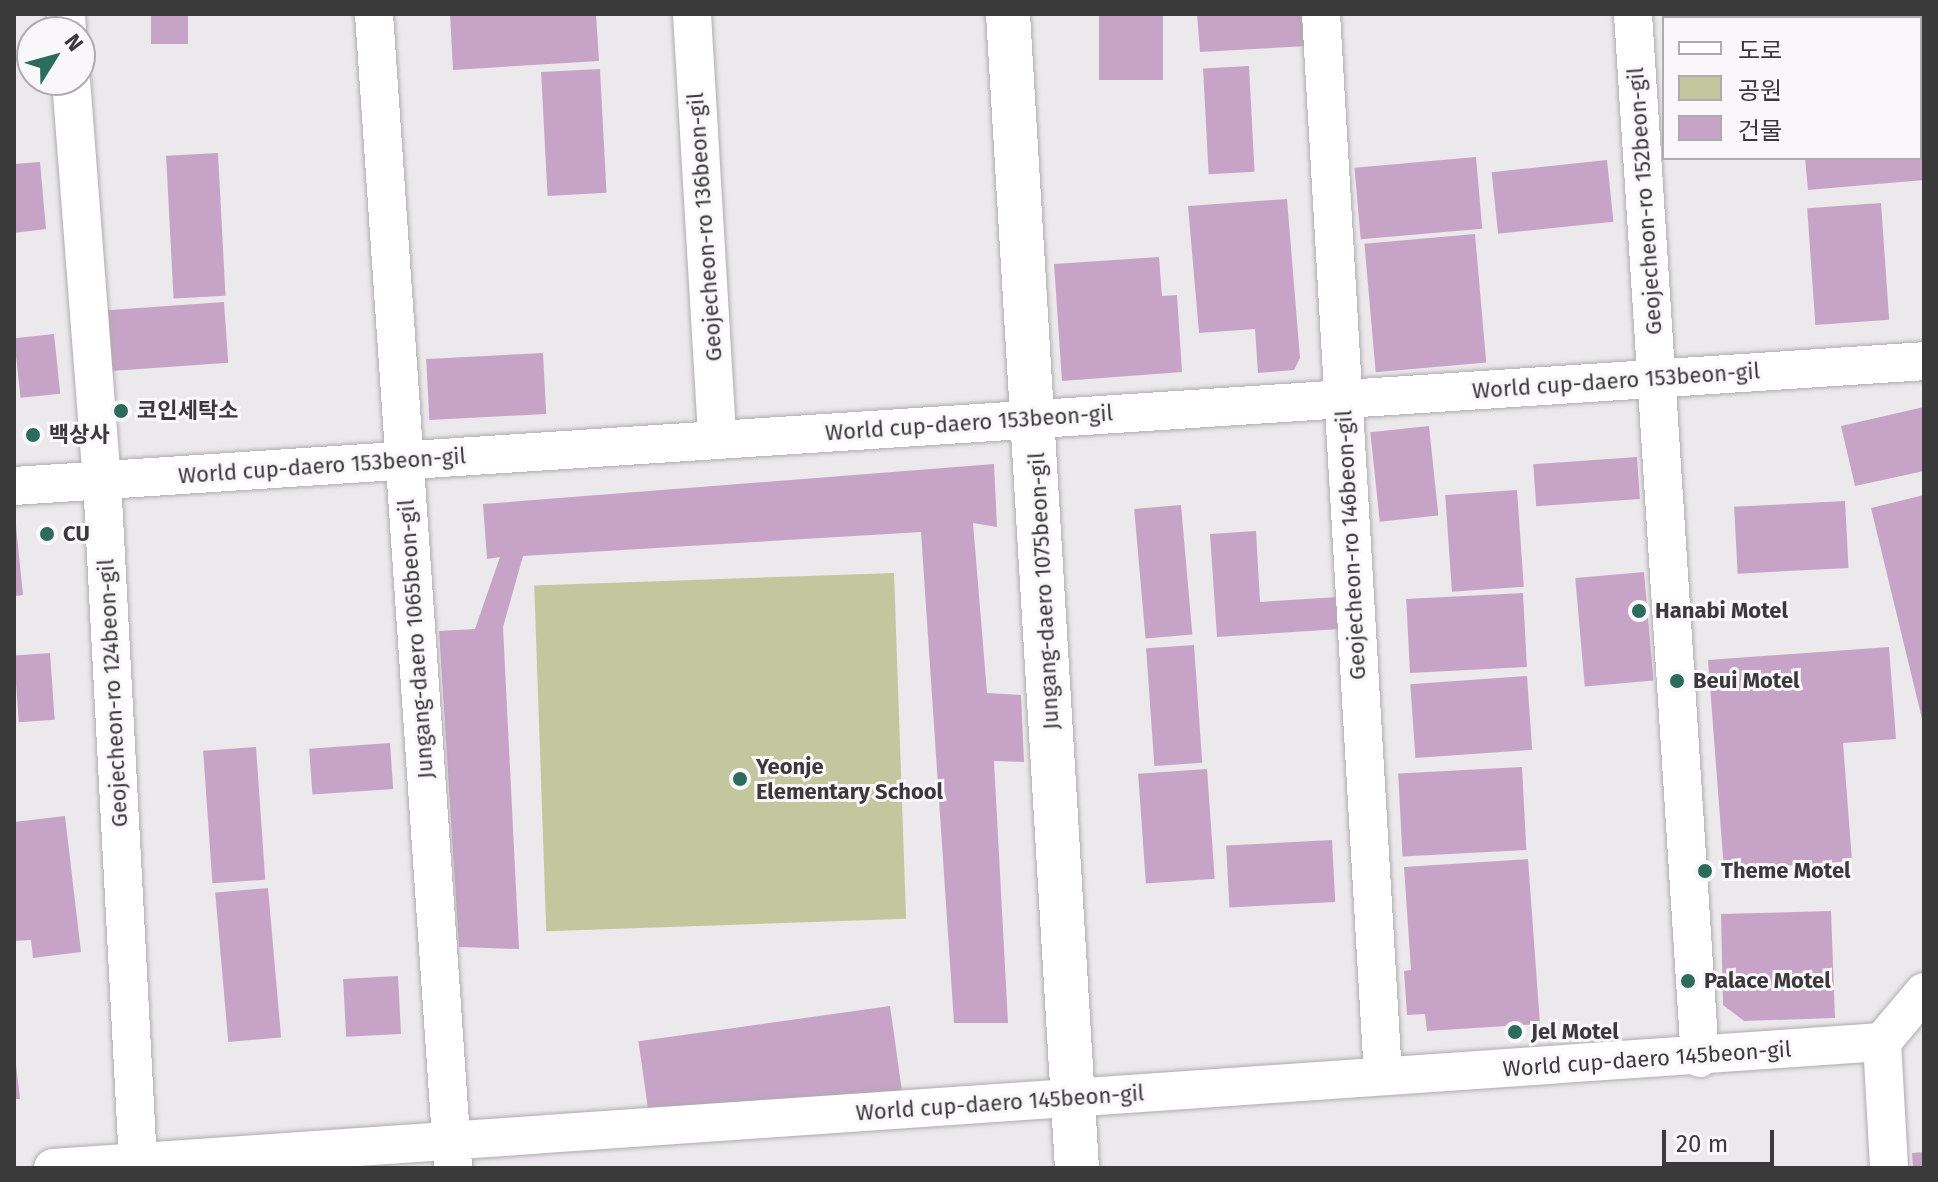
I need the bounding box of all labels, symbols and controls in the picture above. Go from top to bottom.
north arrow [16,16,96,96]
legend [1662,16,1922,160]
text: N [59,29,89,56]
text: 도로 [1738,37,1782,65]
street label: Geojecheon-ro 152beon-gil [1622,66,1668,336]
text: 공원 [1738,77,1782,105]
street label: Geojecheon-ro 136beon-gil [682,92,728,362]
text: 건물 [1738,117,1782,145]
street label: World cup-daero 153beon-gil [1471,358,1761,404]
place label: 코인세탁소 [137,398,238,424]
street label: World cup-daero 153beon-gil [824,400,1114,446]
marker: 코인세탁소 [112,402,130,420]
street label: Geojecheon-ro 146beon-gil [1331,409,1371,681]
place label: 백상사 [49,422,110,448]
marker: 백상사 [24,426,42,444]
street label: World cup-daero 153beon-gil [177,443,467,489]
street label: Jungang-daero 1075beon-gil [1024,452,1064,730]
street label: Jungang-daero 1065beon-gil [393,498,439,780]
place label: CU [63,521,90,547]
marker: CU [38,525,56,543]
street label: Geojecheon-ro 124beon-gil [93,558,133,828]
place label: Hanabi Motel [1655,598,1788,624]
marker: Hanabi Motel [1630,602,1648,620]
place label: Beui Motel [1693,668,1800,694]
marker: Beui Motel [1668,672,1686,690]
place label: Yeonje Elementary School [756,753,943,804]
marker: Yeonje Elementary School [731,770,749,788]
place label: Theme Motel [1721,858,1851,884]
marker: Theme Motel [1696,862,1714,880]
place label: Palace Motel [1704,968,1831,994]
marker: Palace Motel [1679,972,1697,990]
place label: Jel Motel [1531,1019,1619,1045]
marker: Jel Motel [1506,1023,1524,1041]
street label: World cup-daero 145beon-gil [1502,1036,1792,1082]
street label: World cup-daero 145beon-gil [855,1080,1145,1126]
scale bar [1666,1114,1778,1164]
text: 20 m [1676,1130,1728,1158]

